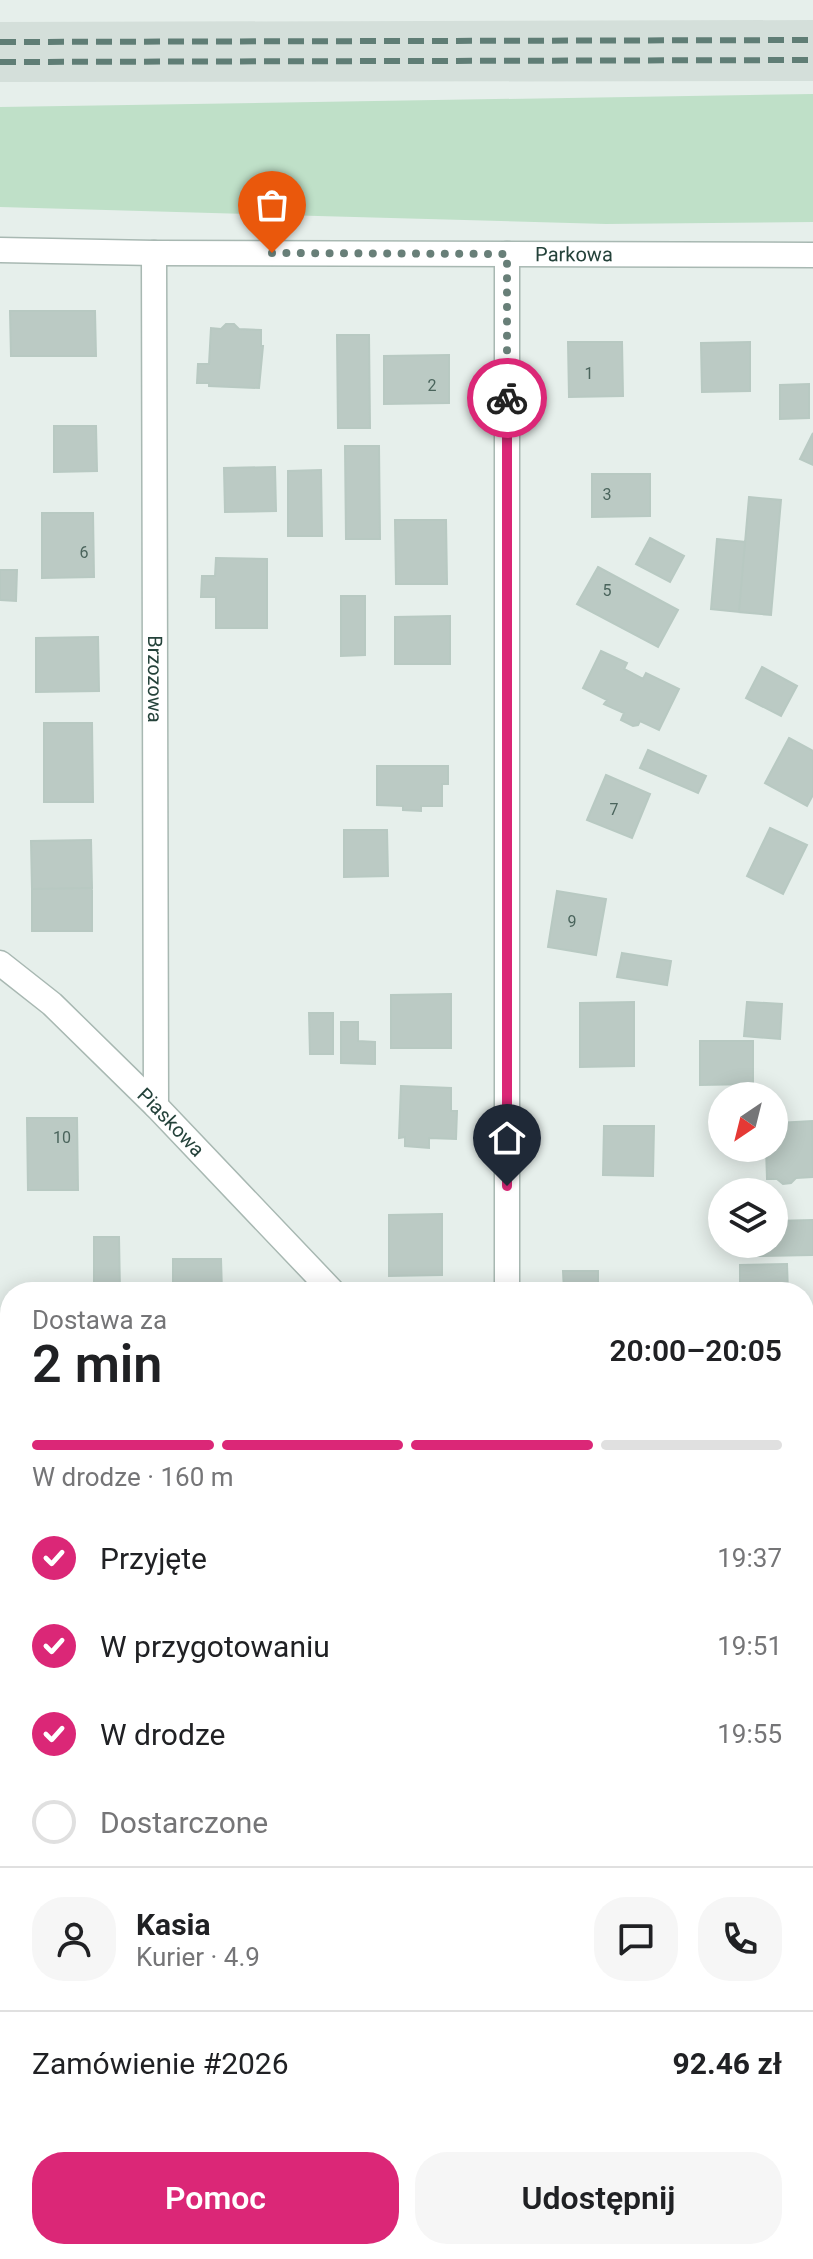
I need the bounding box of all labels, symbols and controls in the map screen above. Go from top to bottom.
pin [238,171,306,253]
icon: bag [250,183,294,227]
street label: Parkowa [535,242,613,266]
courier [467,358,547,438]
house number: 1 [585,364,594,383]
house number: 2 [428,376,437,395]
icon: bike [485,376,529,420]
house number: 3 [603,485,612,504]
house number: 6 [80,543,89,562]
house number: 5 [603,581,612,600]
street label: Brzozowa [143,635,167,723]
house number: 7 [610,800,619,819]
house number: 9 [568,912,577,931]
north arrow [708,1082,788,1162]
map controls [708,1082,788,1258]
street label: Piaskowa [133,1083,210,1162]
pin [473,1104,541,1186]
icon: home [485,1116,529,1160]
house number: 10 [53,1128,71,1147]
button: layers [708,1178,788,1258]
text: Dostawa za [32,1305,167,1335]
text: 20:00–20:05 [609,1333,782,1368]
text: 2 min [32,1334,162,1395]
text: W drodze · 160 m [32,1462,234,1492]
icon: check [32,1536,76,1580]
text: Przyjęte [100,1541,207,1576]
text: 19:37 [717,1543,782,1573]
icon: check [32,1624,76,1668]
text: W przygotowaniu [100,1629,330,1664]
text: 19:51 [717,1631,782,1661]
icon: check [32,1712,76,1756]
text: W drodze [100,1717,225,1752]
text: 19:55 [717,1719,782,1749]
text: Dostarczone [100,1805,268,1840]
button: person [32,1897,116,1981]
button: chat [594,1897,678,1981]
button: phone [698,1897,782,1981]
text: Kasia [136,1907,211,1942]
text: Kurier · 4.9 [136,1942,260,1972]
text: Zamówienie #2026 [32,2046,289,2081]
text: 92.46 zł [673,2046,782,2081]
button: Pomoc [32,2152,399,2244]
button: Udostępnij [415,2152,782,2244]

